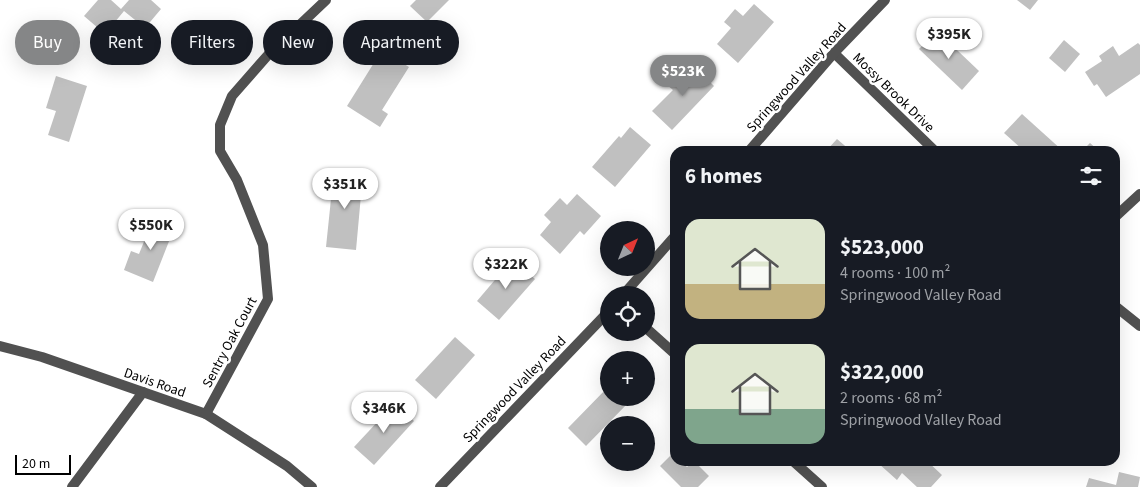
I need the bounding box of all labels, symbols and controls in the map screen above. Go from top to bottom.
street label: Springwood Valley Road [742,18,852,137]
pin: $395K [914,18,984,60]
chip: Buy [15,20,80,65]
chip: Rent [90,20,161,65]
chip: Filters [171,20,253,65]
chip: New [263,20,333,65]
chip: Apartment [343,20,459,65]
text: $395K [927,23,971,45]
street label: Mossy Brook Drive [848,48,939,137]
pin: $523K [648,54,718,97]
text: $523K [661,60,705,82]
text: 6 homes [685,161,762,191]
icon: filters [1077,162,1105,190]
pin: $351K [310,168,380,210]
text: $351K [323,173,367,195]
pin: $550K [116,208,186,251]
text: $550K [129,214,173,236]
north arrow [600,221,655,276]
map controls [600,221,655,471]
text: $523,000 [840,232,924,262]
icon: home [725,239,785,299]
pin: $322K [471,248,541,290]
text: $322K [484,253,528,275]
text: 4 rooms · 100 m² [840,262,950,284]
text: Springwood Valley Road [840,284,1002,306]
button: locate [600,286,655,341]
street label: Sentry Oak Court [198,293,262,391]
street label: Springwood Valley Road [458,332,571,448]
button: + [600,351,655,406]
text: $322,000 [840,357,924,387]
street label: Davis Road [121,363,188,403]
icon: home [725,364,785,424]
text: 2 rooms · 68 m² [840,387,942,409]
pin: $346K [349,392,419,434]
text: $346K [362,397,406,419]
text: Springwood Valley Road [840,409,1002,431]
button: − [600,416,655,471]
scale bar [15,452,71,475]
text: 20 m [22,454,50,474]

